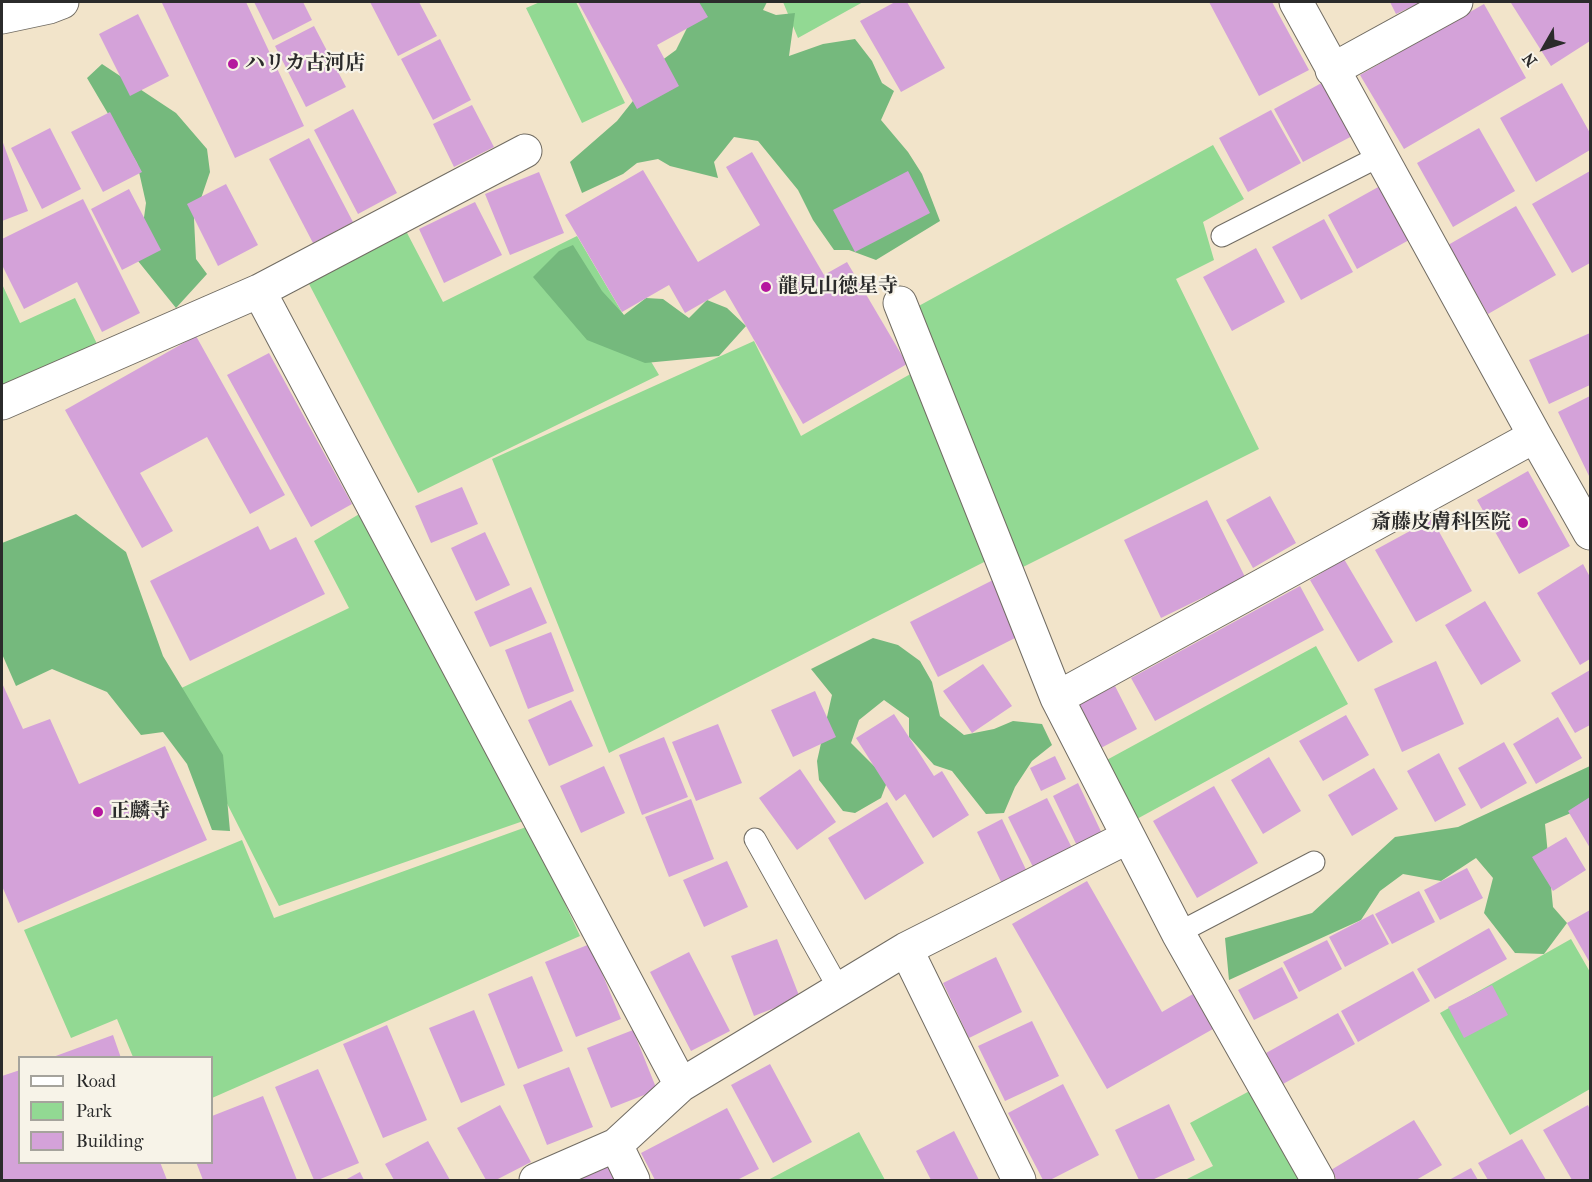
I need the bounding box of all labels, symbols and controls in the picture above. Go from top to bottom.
north arrow [1514,18,1574,78]
text: N [1518,49,1541,70]
place label: ハリカ古河店 [245,52,365,76]
marker: ハリカ古河店 [226,57,240,71]
place label: 龍見山徳星寺 [778,275,898,299]
marker: 龍見山徳星寺 [759,280,773,294]
place label: 斎藤皮膚科医院 [1371,511,1511,535]
marker: 斎藤皮膚科医院 [1516,516,1530,530]
place label: 正麟寺 [110,800,170,824]
marker: 正麟寺 [91,805,105,819]
legend [18,1056,213,1164]
text: Road [76,1071,116,1092]
text: Park [76,1101,112,1122]
text: Building [76,1131,143,1152]

